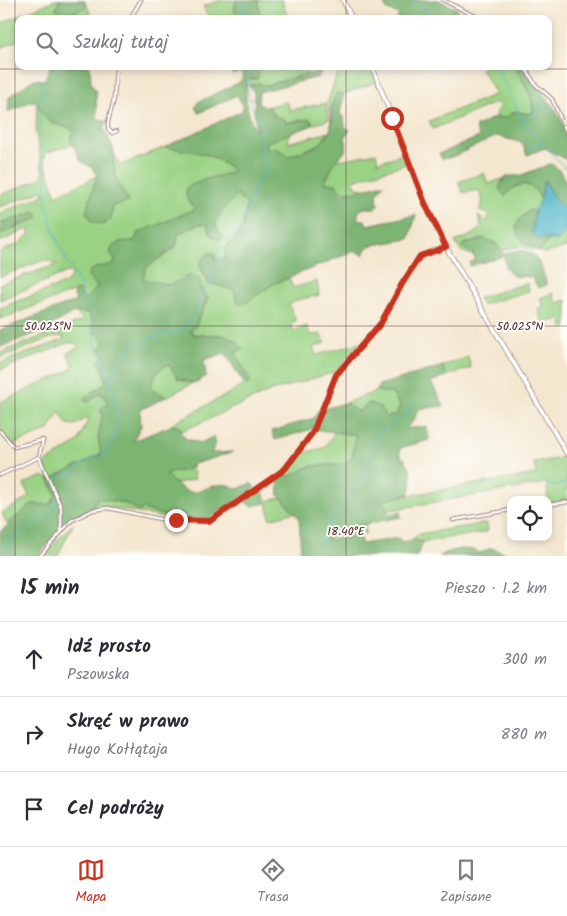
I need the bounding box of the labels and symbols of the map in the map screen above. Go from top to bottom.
route start [381,107,404,130]
text: 50.025°N [25,317,71,336]
text: 50.025°N [497,317,543,336]
route end [165,509,188,532]
text: 18.40°E [327,522,366,541]

